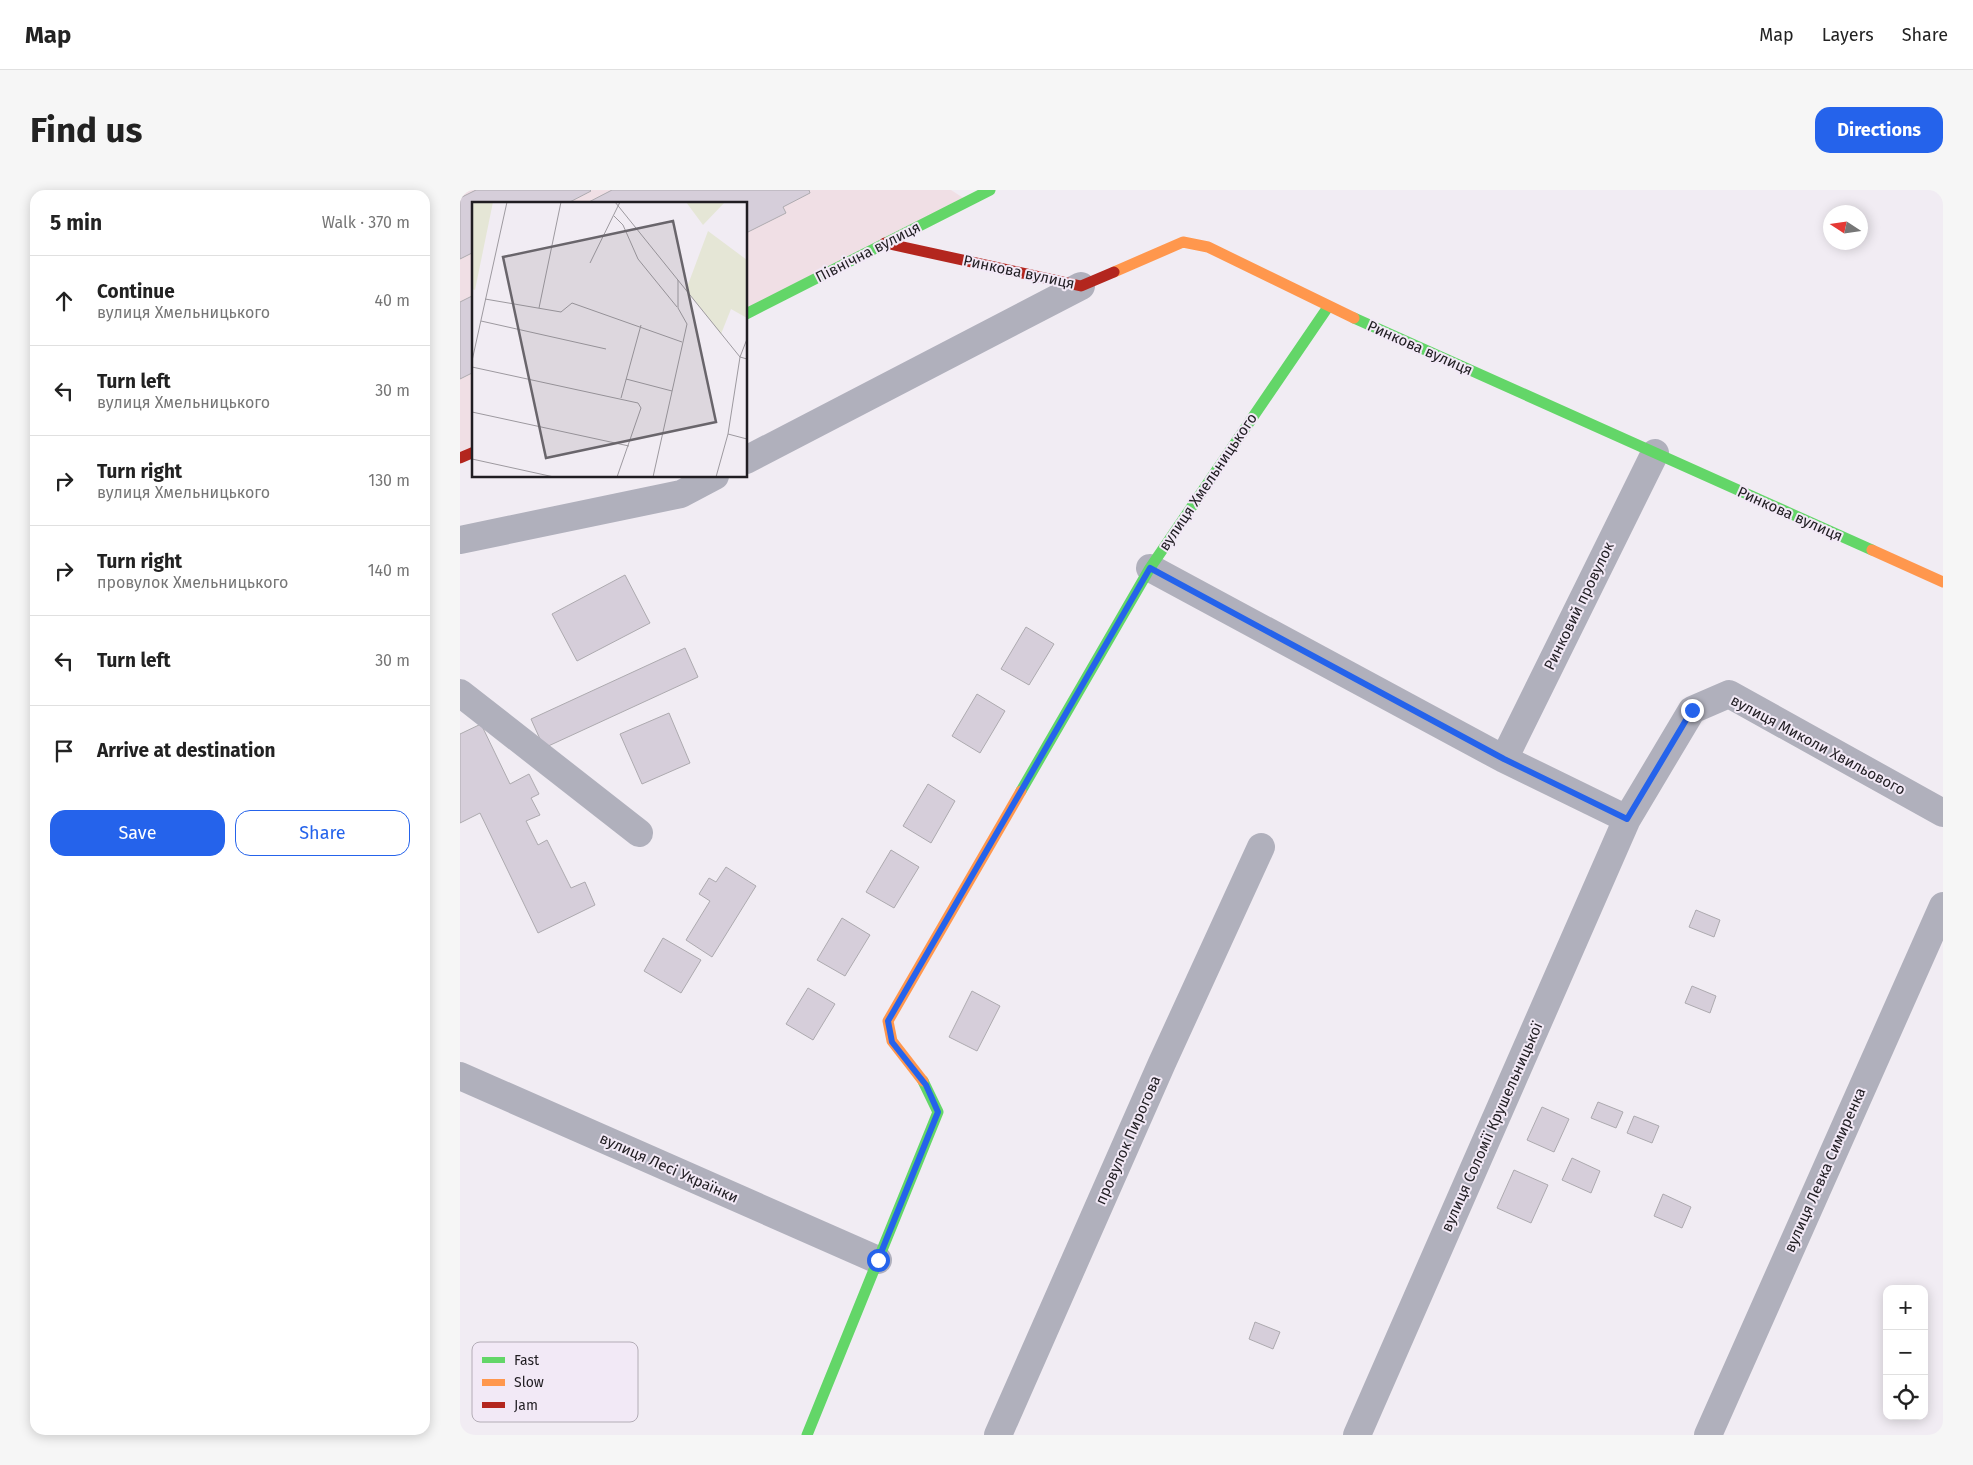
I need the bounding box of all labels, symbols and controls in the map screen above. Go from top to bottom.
text: Map [25,21,71,49]
text: Map [1759,24,1794,46]
text: Layers [1822,24,1874,46]
text: Share [1902,24,1948,46]
button: Directions [1815,107,1943,153]
text: Find us [30,109,142,151]
inset map [472,202,748,478]
north arrow [1823,205,1868,250]
text: 5 min [50,210,102,236]
text: Walk · 370 m [322,213,410,232]
street label: Північна вулиця [813,218,923,286]
street label: Ринкова вулиця [962,251,1076,293]
text: Continue [97,280,175,303]
icon: ahead [50,287,78,315]
text: 40 m [375,291,410,310]
text: вулиця Хмельницького [97,303,270,322]
street label: Ринкова вулиця [1365,317,1475,379]
text: Turn left [97,370,171,393]
icon: left [50,377,78,405]
text: 30 m [375,381,410,400]
text: вулиця Хмельницького [97,393,270,412]
street label: вулиця Хмельницького [1155,410,1261,554]
text: Turn right [97,460,182,483]
icon: right [50,467,78,495]
text: 130 m [368,471,410,490]
text: вулиця Хмельницького [97,483,270,502]
street label: Ринкова вулиця [1735,483,1845,545]
street label: Ринковий провулок [1540,539,1618,673]
text: Turn right [97,550,182,573]
icon: right [50,557,78,585]
text: 140 m [368,561,410,580]
text: провулок Хмельницького [97,573,288,592]
icon: left [50,647,78,675]
text: Turn left [97,649,171,672]
text: 30 m [375,651,410,670]
street label: вулиця Миколи Хвильового [1728,691,1908,799]
route end [1681,699,1704,722]
icon: arrive [50,737,78,765]
text: Arrive at destination [97,739,276,762]
button: Save [50,810,225,856]
button: Share [235,810,410,856]
street label: вулиця Соломії Крушельницької [1438,1019,1547,1235]
street label: провулок Пирогова [1091,1073,1165,1207]
street label: вулиця Левка Симиренка [1781,1085,1869,1255]
street label: вулиця Лесі Українки [597,1129,741,1207]
route start [867,1249,890,1272]
map controls [1883,1285,1928,1420]
button: + [1883,1285,1928,1330]
button: − [1883,1330,1928,1375]
legend [472,1342,638,1422]
text: Fast [514,1352,540,1369]
text: Slow [514,1374,544,1391]
button: locate [1883,1375,1928,1420]
text: Jam [514,1397,538,1414]

